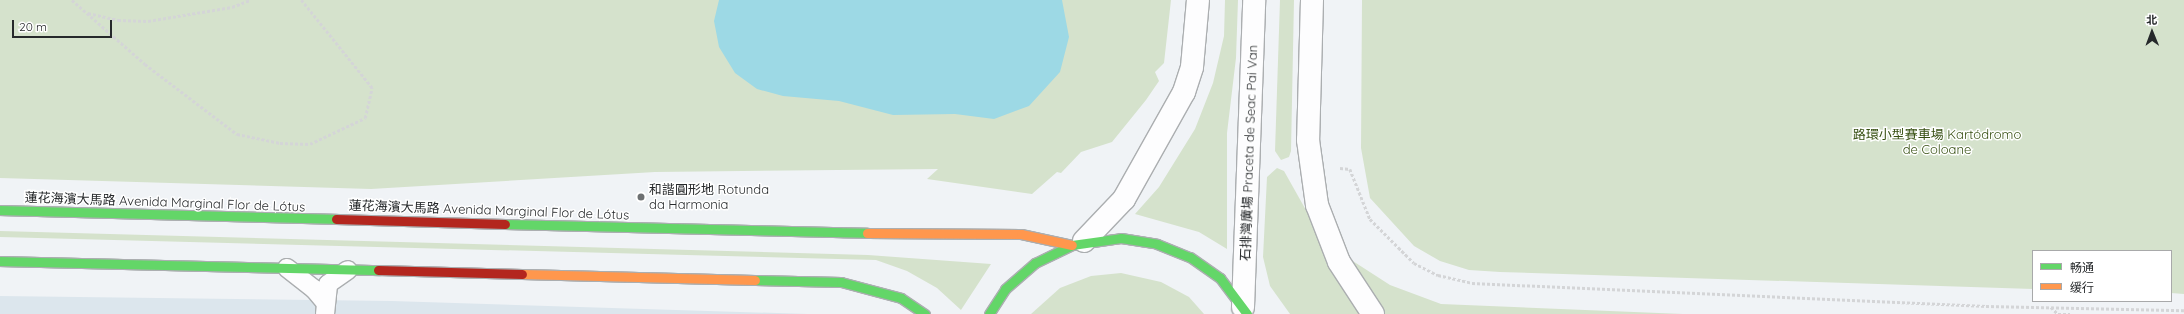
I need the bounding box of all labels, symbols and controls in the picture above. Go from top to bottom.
scale bar [14,12,114,38]
north arrow [2132,12,2172,52]
text: 北 [2146,13,2157,27]
text: 20 m [19,19,47,34]
street label: 石排灣廣場 Praceta de Seac Pai Van [1237,45,1261,261]
park label: 路環小型賽車場 Kartódromo de Coloane [1853,127,2021,158]
place label: 和諧圓形地 Rotunda da Harmonia [649,182,769,213]
street label: 蓮花海濱大馬路 Avenida Marginal Flor de Lótus [24,189,306,215]
marker: 和諧圓形地 Rotunda da Harmonia [636,192,646,202]
street label: 蓮花海濱大馬路 Avenida Marginal Flor de Lótus [348,197,630,223]
legend [2032,250,2172,302]
text: 畅通 [2070,260,2094,275]
text: 缓行 [2070,280,2094,295]

